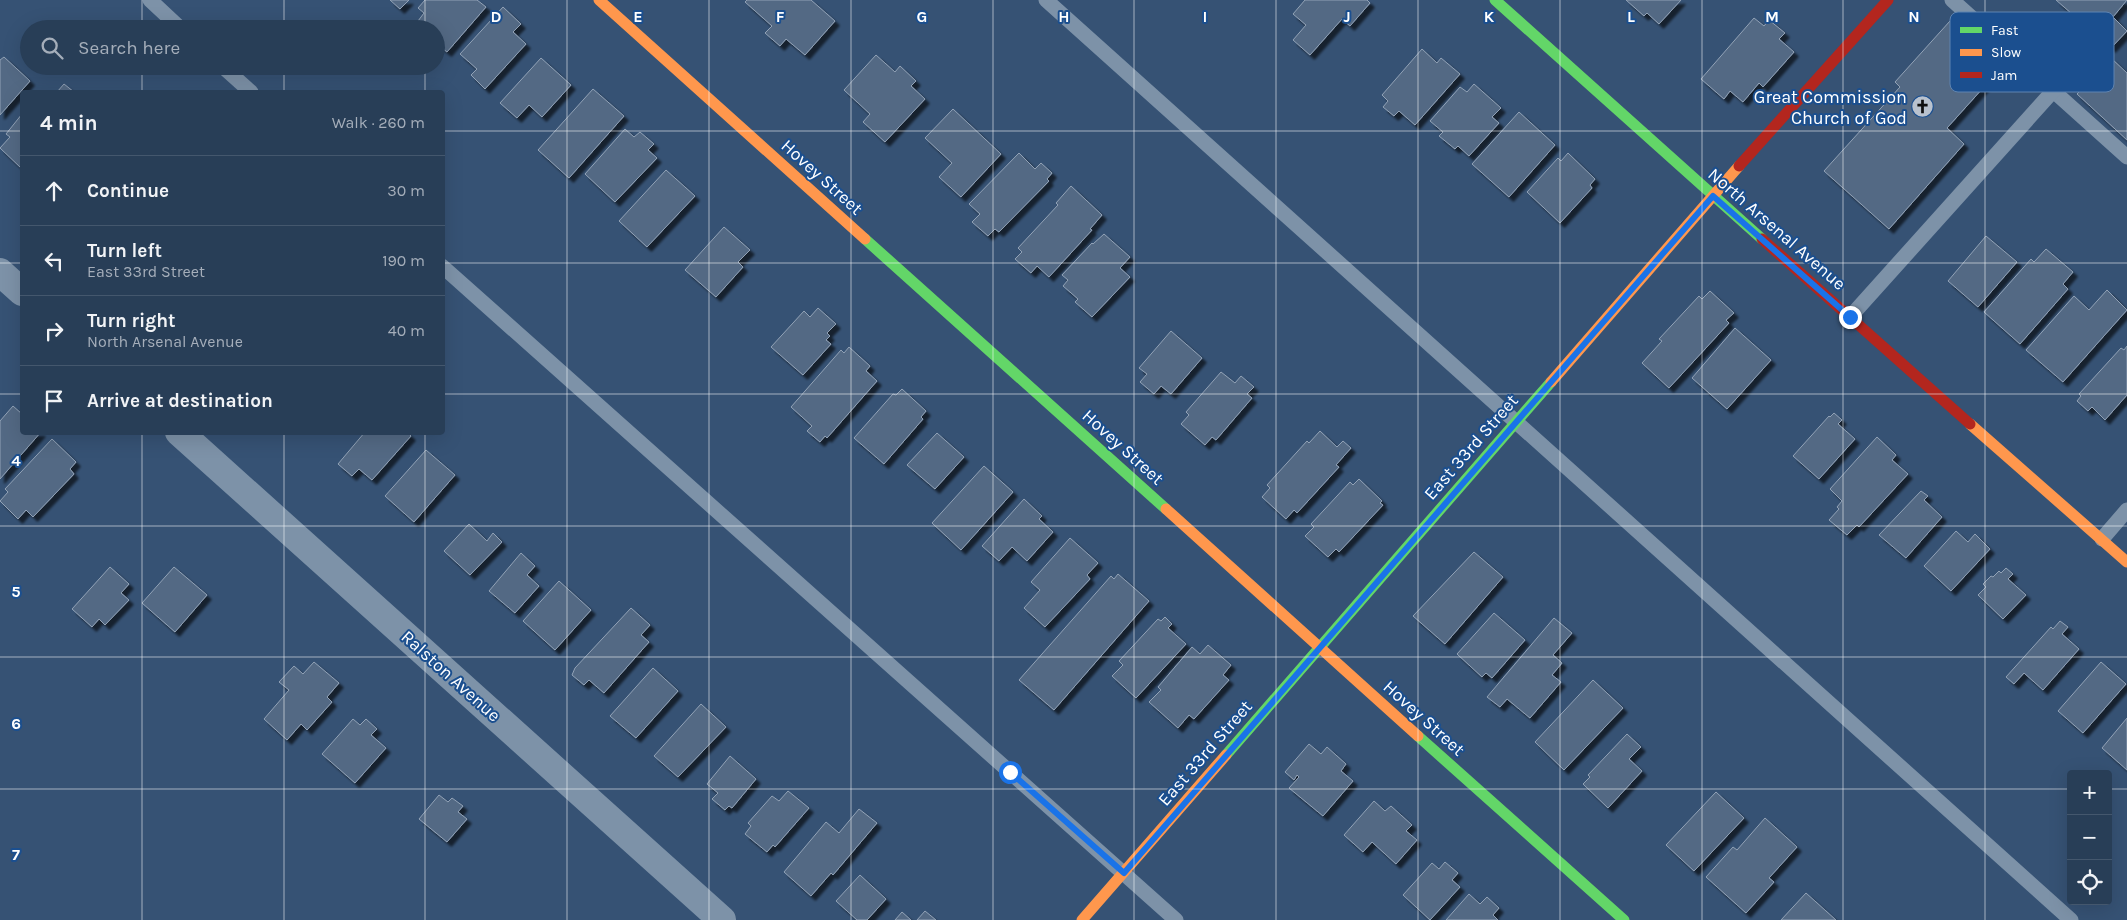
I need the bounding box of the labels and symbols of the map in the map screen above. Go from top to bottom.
text: D [491,7,502,26]
text: E [633,7,643,26]
text: F [776,7,785,26]
text: G [917,7,927,26]
text: H [1058,7,1070,26]
text: I [1203,7,1207,26]
text: J [1343,7,1351,26]
text: K [1484,7,1495,26]
text: L [1627,7,1635,26]
text: M [1765,7,1779,26]
text: N [1908,7,1920,26]
legend [1950,12,2114,92]
text: Fast [1991,22,2018,39]
text: Slow [1991,44,2021,61]
text: Jam [1991,67,2017,84]
place label: Great Commission Church of God [1754,86,1907,129]
church icon: Great Commission Church of God [1911,95,1935,119]
street label: Hovey Street [777,135,868,220]
street label: North Arsenal Avenue [1704,163,1850,295]
route end [1839,306,1862,329]
street label: East 33rd Street [1419,390,1523,504]
street label: Hovey Street [1078,405,1169,490]
text: 4 [11,451,21,470]
text: 5 [11,582,21,601]
street label: Ralston Avenue [397,626,505,726]
street label: Hovey Street [1379,676,1470,761]
street label: East 33rd Street [1153,696,1257,810]
text: 6 [11,714,21,733]
route start [999,761,1022,784]
text: 7 [12,845,20,864]

